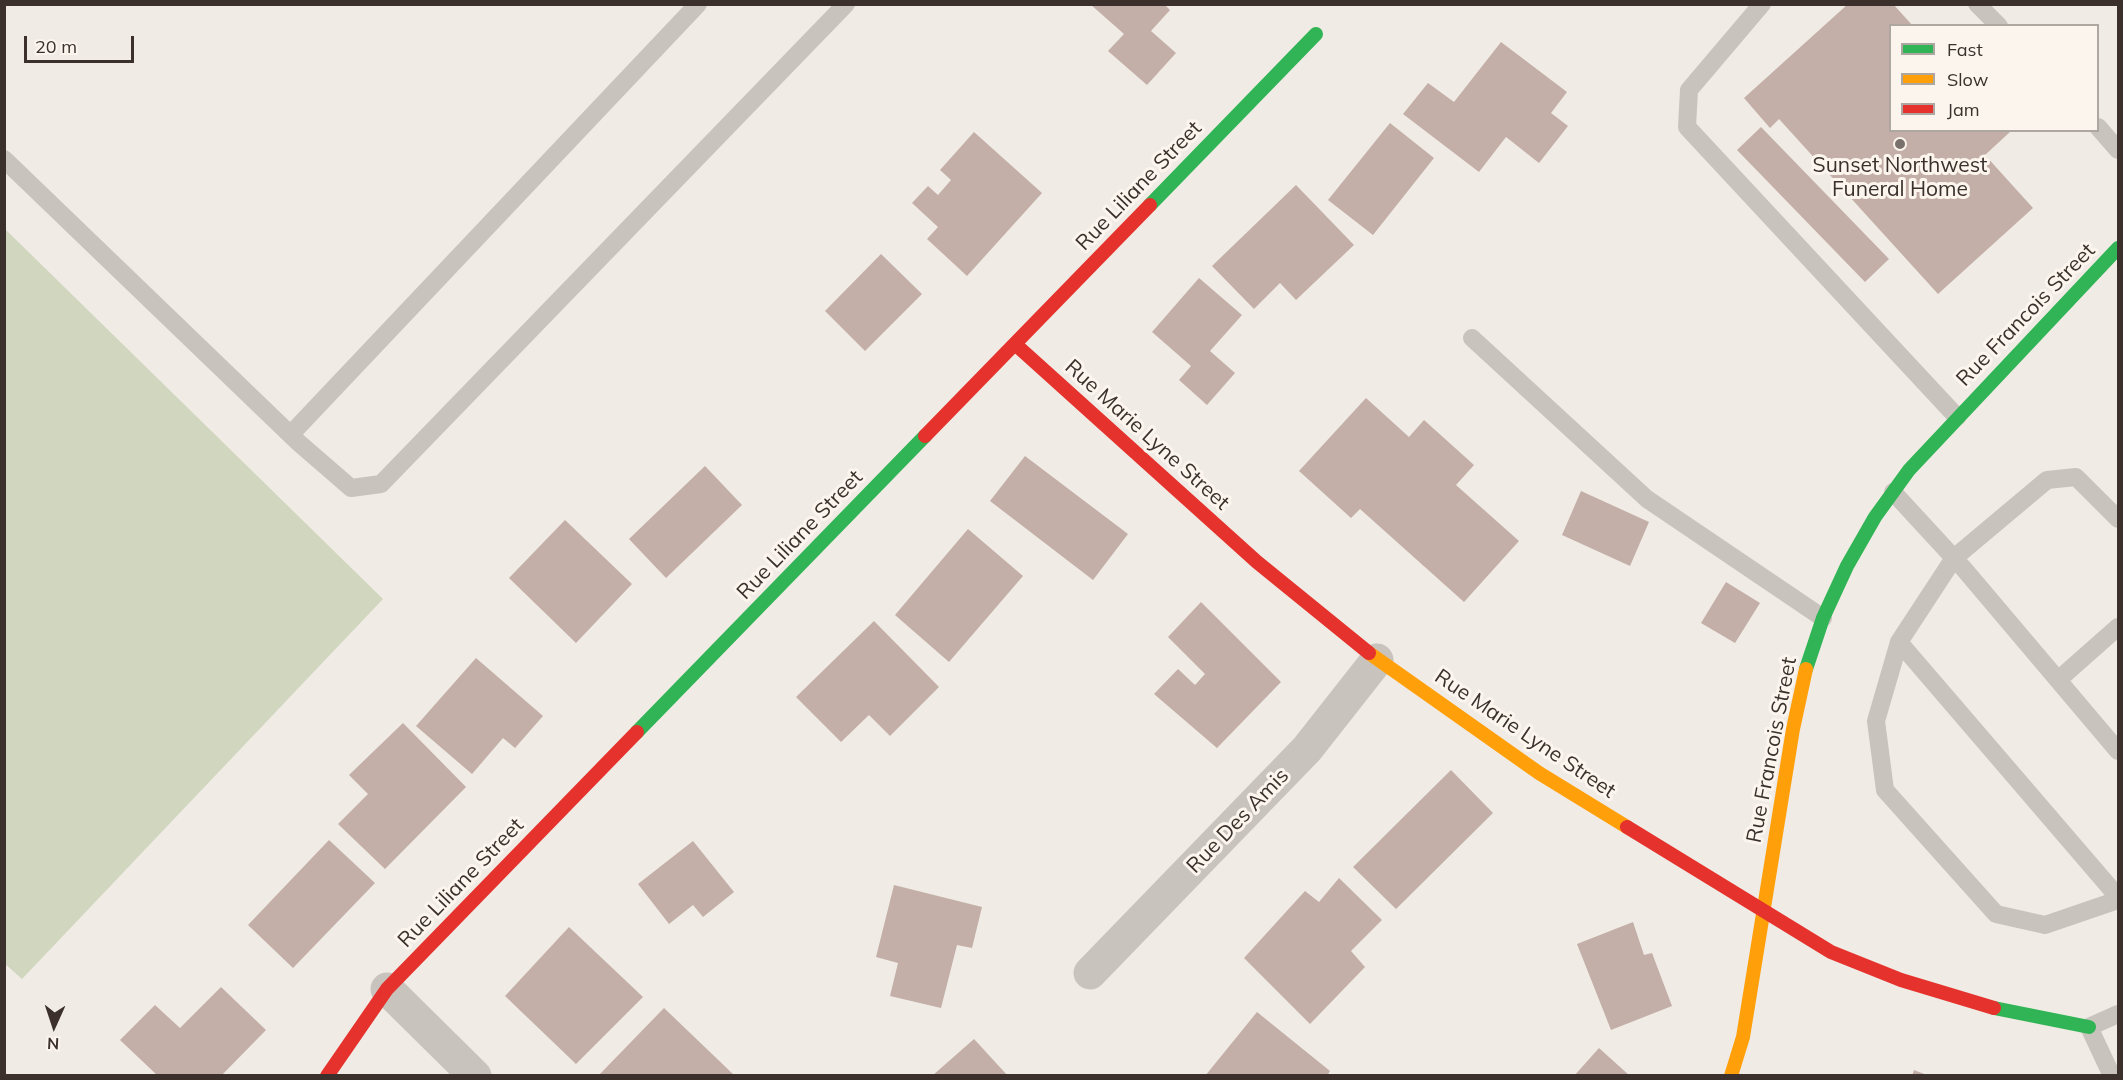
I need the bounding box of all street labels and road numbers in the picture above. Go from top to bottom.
street label: Rue Liliane Street [1071,116,1207,256]
street label: Rue Francois Street [1951,238,2101,392]
street label: Rue Marie Lyne Street [1060,354,1234,516]
street label: Rue Liliane Street [732,465,868,605]
street label: Rue Francois Street [1742,655,1802,845]
street label: Rue Marie Lyne Street [1430,664,1620,804]
street label: Rue Des Amis [1182,763,1294,879]
street label: Rue Liliane Street [393,813,529,953]

